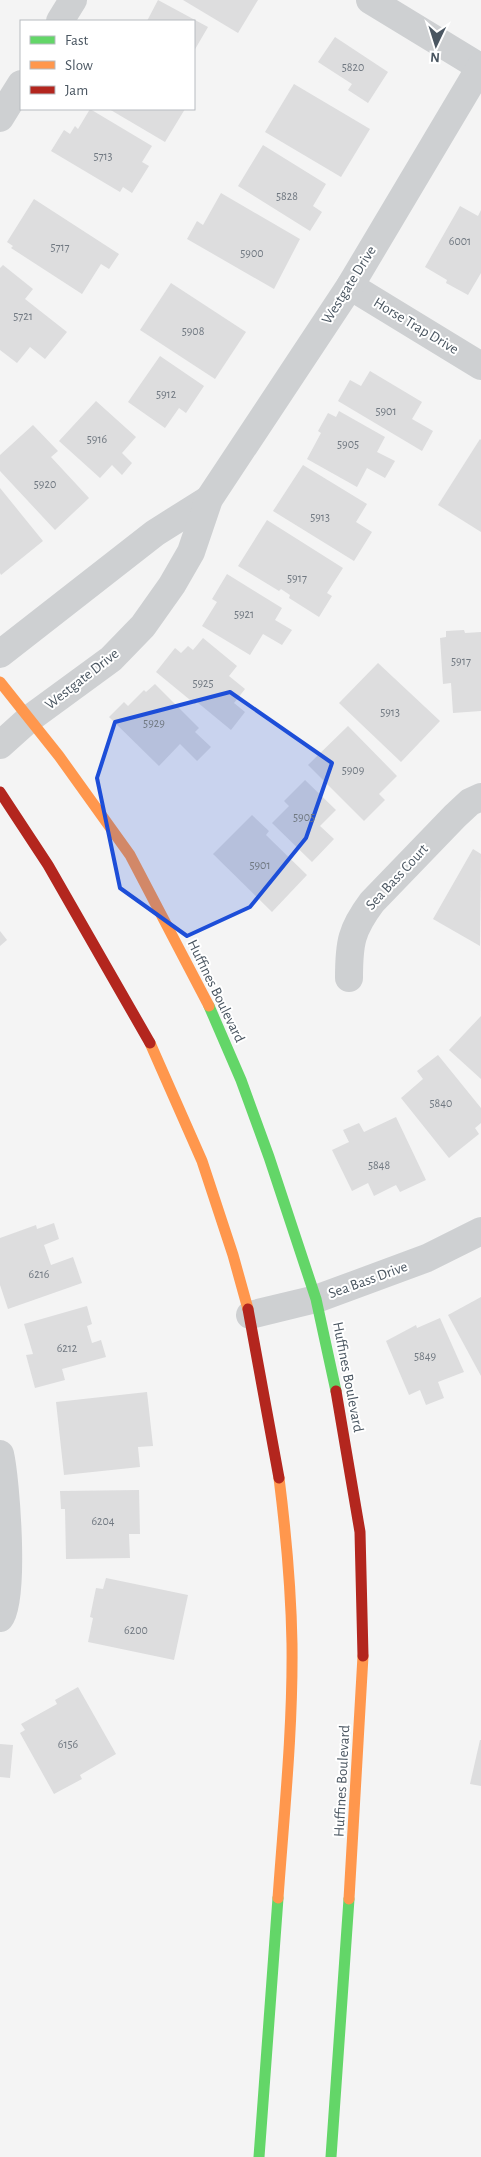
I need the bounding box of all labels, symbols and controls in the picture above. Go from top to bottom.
legend [20,20,195,110]
north arrow [411,20,461,70]
text: Fast [65,33,89,48]
text: N [430,50,441,64]
text: Slow [65,58,93,73]
house number: 5820 [342,61,364,73]
text: Jam [65,83,88,98]
house number: 5713 [93,150,113,162]
house number: 5828 [276,190,298,202]
house number: 6001 [449,235,471,247]
house number: 5717 [50,241,70,253]
street label: Westgate Drive [319,243,379,327]
house number: 5900 [240,247,264,259]
street label: Horse Trap Drive [371,295,461,357]
house number: 5721 [13,310,33,322]
house number: 5908 [182,325,205,337]
house number: 5912 [156,388,177,400]
house number: 5901 [375,405,397,417]
house number: 5916 [87,433,108,445]
house number: 5905 [337,438,359,450]
house number: 5920 [34,478,56,490]
house number: 5913 [310,511,330,523]
house number: 5917 [287,572,307,584]
house number: 5921 [234,608,254,620]
street label: Westgate Drive [42,646,122,712]
house number: 5917 [451,655,471,667]
house number: 5925 [192,677,214,689]
house number: 5913 [380,706,400,718]
house number: 5929 [143,717,165,729]
house number: 5909 [342,764,365,776]
house number: 5905 [293,811,315,823]
street label: Sea Bass Court [363,841,431,913]
house number: 5901 [249,859,271,871]
street label: Huffines Boulevard [185,937,247,1045]
house number: 5840 [430,1097,452,1109]
house number: 5848 [368,1159,390,1171]
street label: Sea Bass Drive [326,1259,410,1301]
house number: 6216 [29,1268,50,1280]
street label: Huffines Boulevard [330,1321,366,1434]
house number: 6212 [57,1342,78,1354]
house number: 5849 [414,1350,436,1362]
house number: 6204 [91,1515,115,1527]
house number: 6200 [124,1624,148,1636]
street label: Huffines Boulevard [332,1724,352,1837]
house number: 6156 [58,1738,79,1750]

